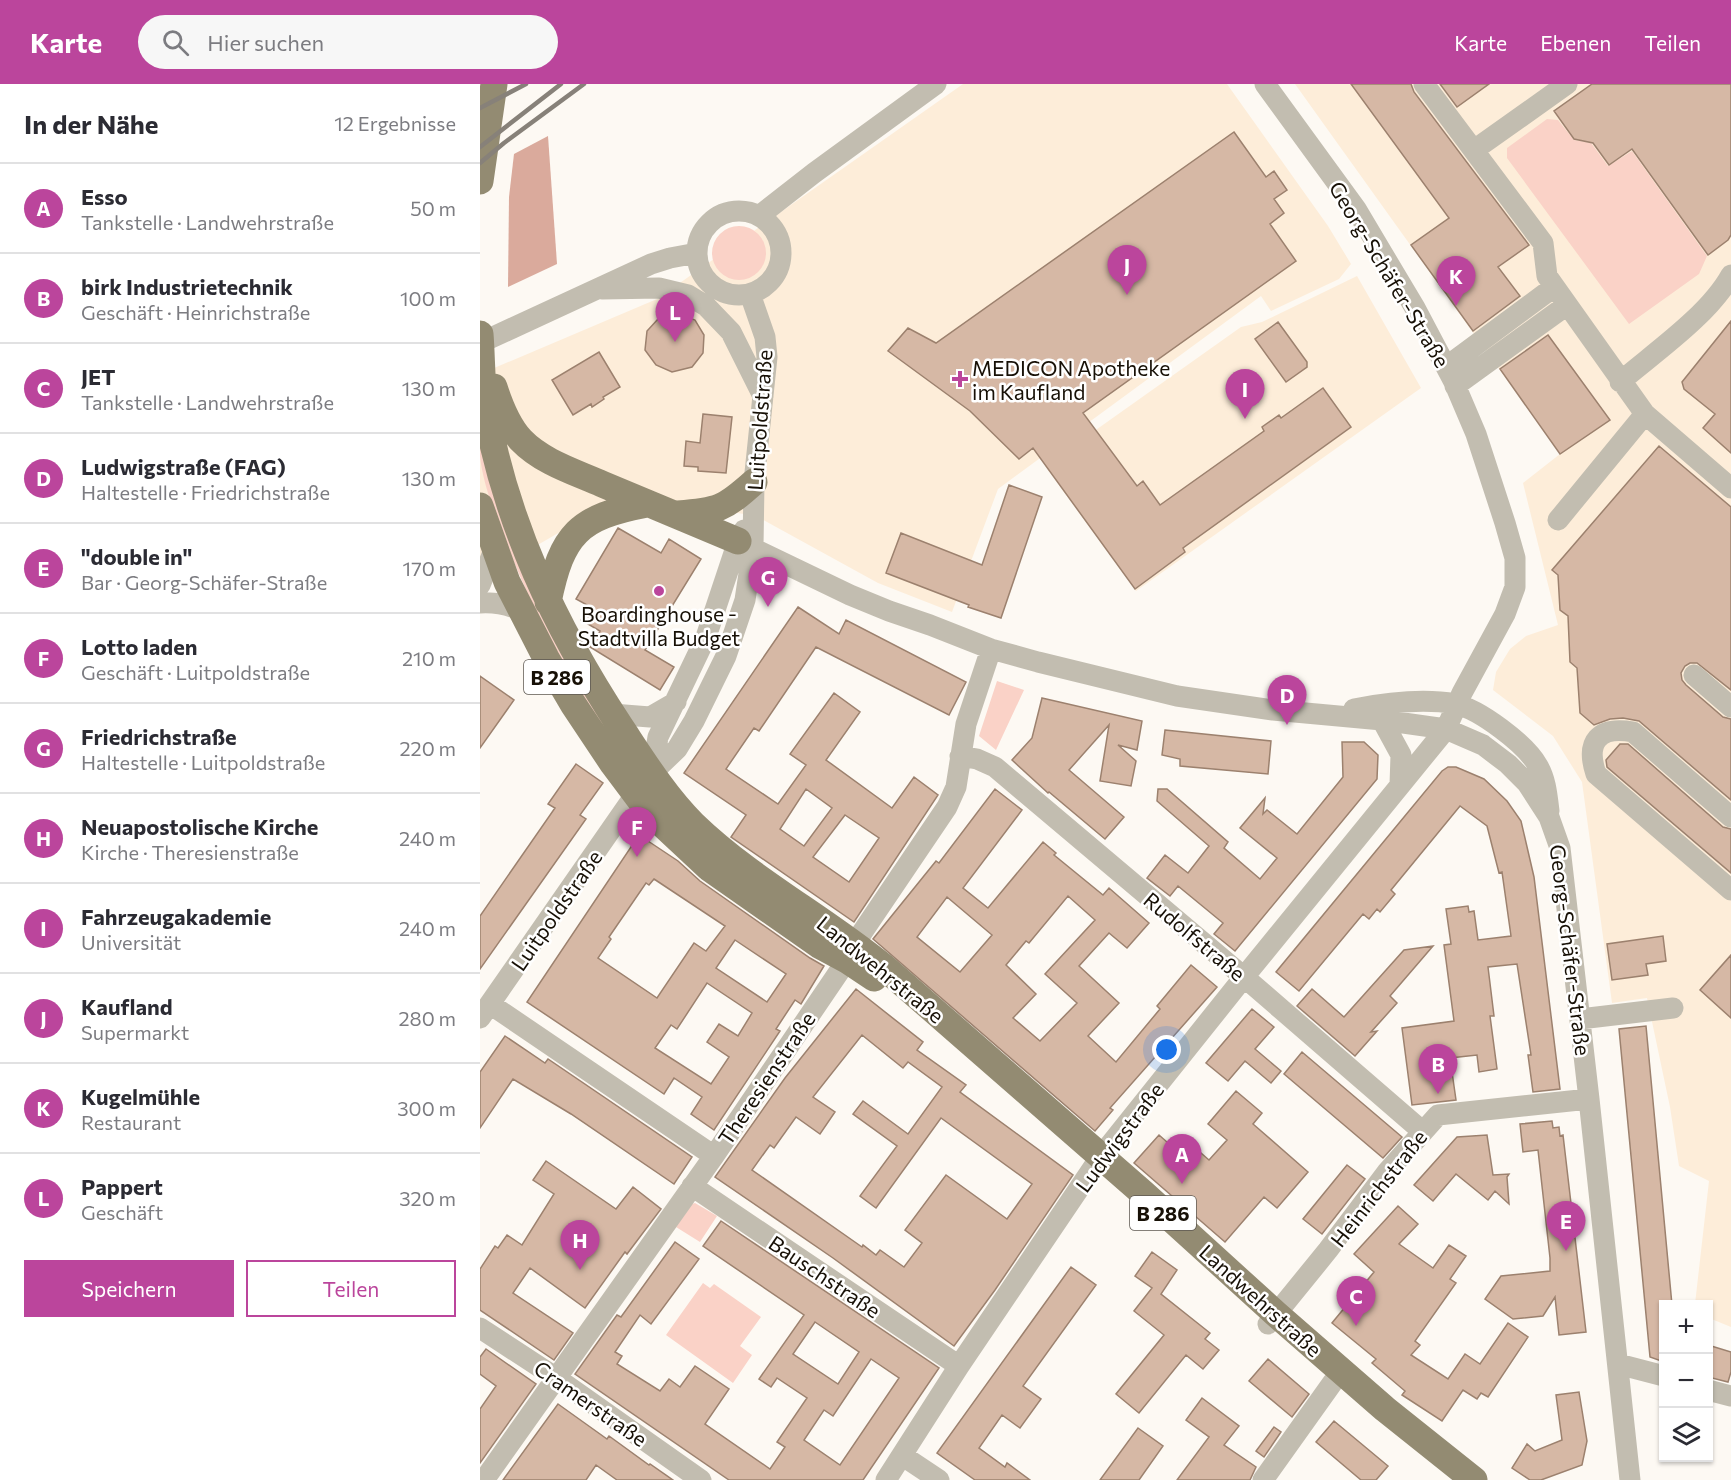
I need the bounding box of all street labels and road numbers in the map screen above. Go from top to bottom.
street label: Georg-Schäfer-Straße [1325,176,1455,372]
street label: Luitpoldstraße [742,349,776,491]
road number: B 286 [524,660,590,694]
street label: Georg-Schäfer-Straße [1546,843,1596,1057]
street label: Luitpoldstraße [505,845,607,975]
street label: Rudolfstraße [1139,886,1251,986]
street label: Landwehrstraße [813,910,949,1028]
street label: Theresienstraße [712,1007,820,1149]
street label: Ludwigstraße [1070,1077,1168,1197]
street label: Heinrichstraße [1325,1125,1431,1251]
road number: B 286 [1130,1196,1196,1230]
street label: Bauschstraße [764,1229,886,1323]
street label: Landwehrstraße [1195,1239,1327,1361]
street label: Cramerstraße [530,1355,652,1451]

